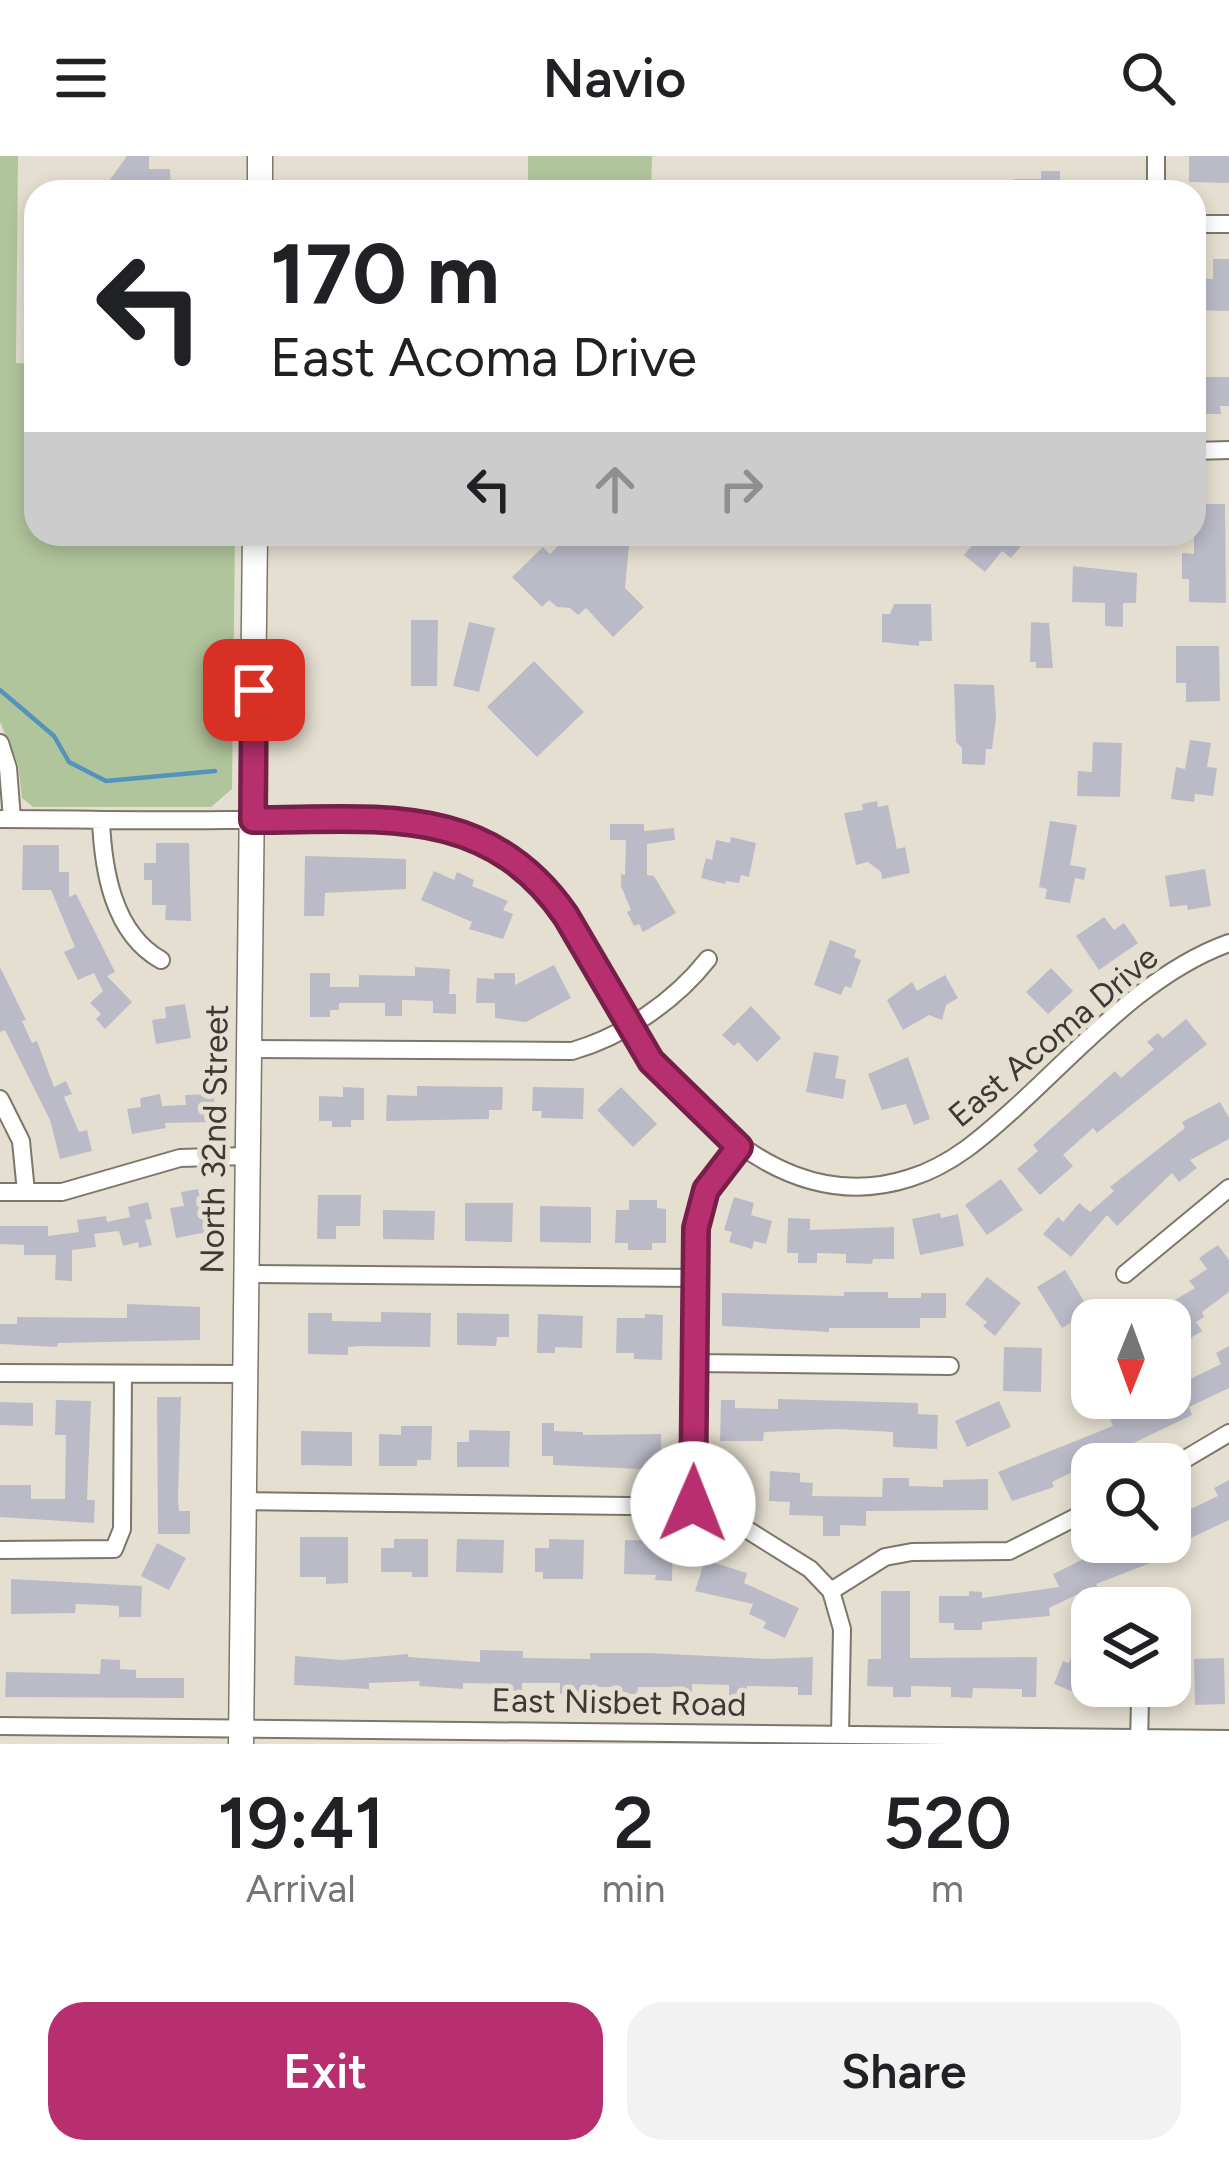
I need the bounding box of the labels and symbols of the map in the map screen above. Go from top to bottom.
pin [203,639,305,741]
street label: East Acoma Drive [941,937,1165,1135]
street label: North 32nd Street [192,1004,236,1274]
north arrow [1071,1299,1191,1419]
position arrow [630,1441,756,1567]
street label: East Nisbet Road [491,1680,747,1724]

